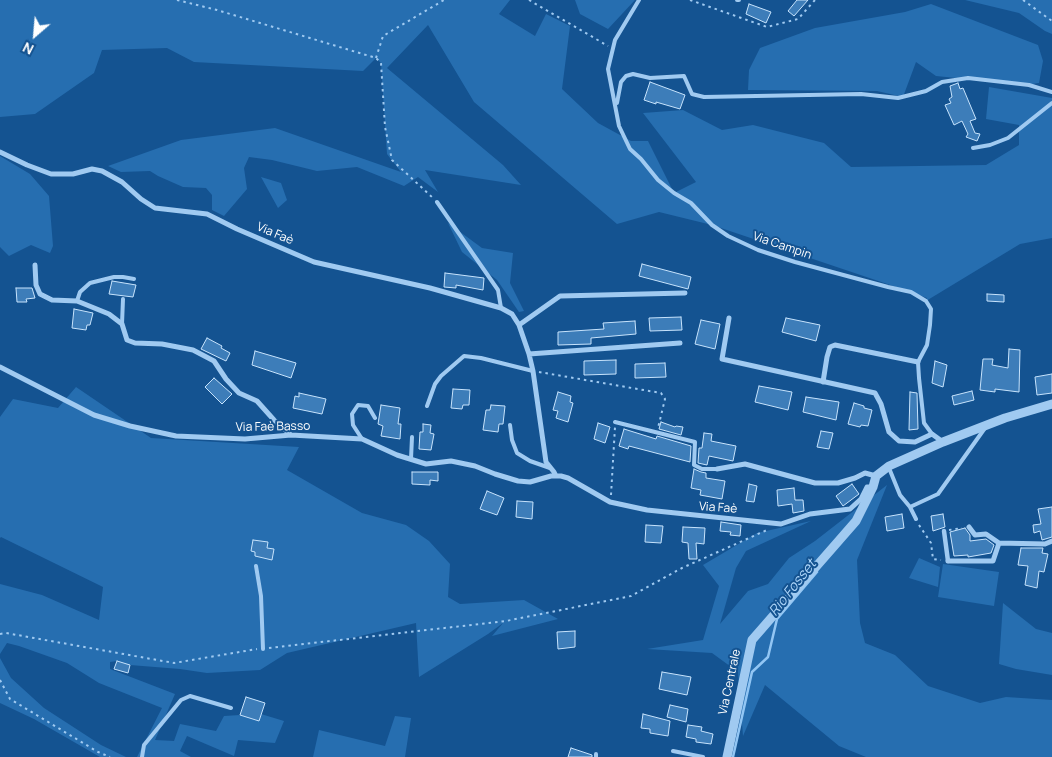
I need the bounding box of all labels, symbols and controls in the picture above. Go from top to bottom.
north arrow [10,10,60,60]
text: N [19,38,37,60]
street label: Via Faè [255,220,295,248]
street label: Via Campin [751,229,813,263]
street label: Via Faè Basso [236,419,310,435]
street label: Via Faè [698,499,738,517]
water label: Rio Fosset [766,557,820,619]
street label: Via Centrale [716,648,744,716]

